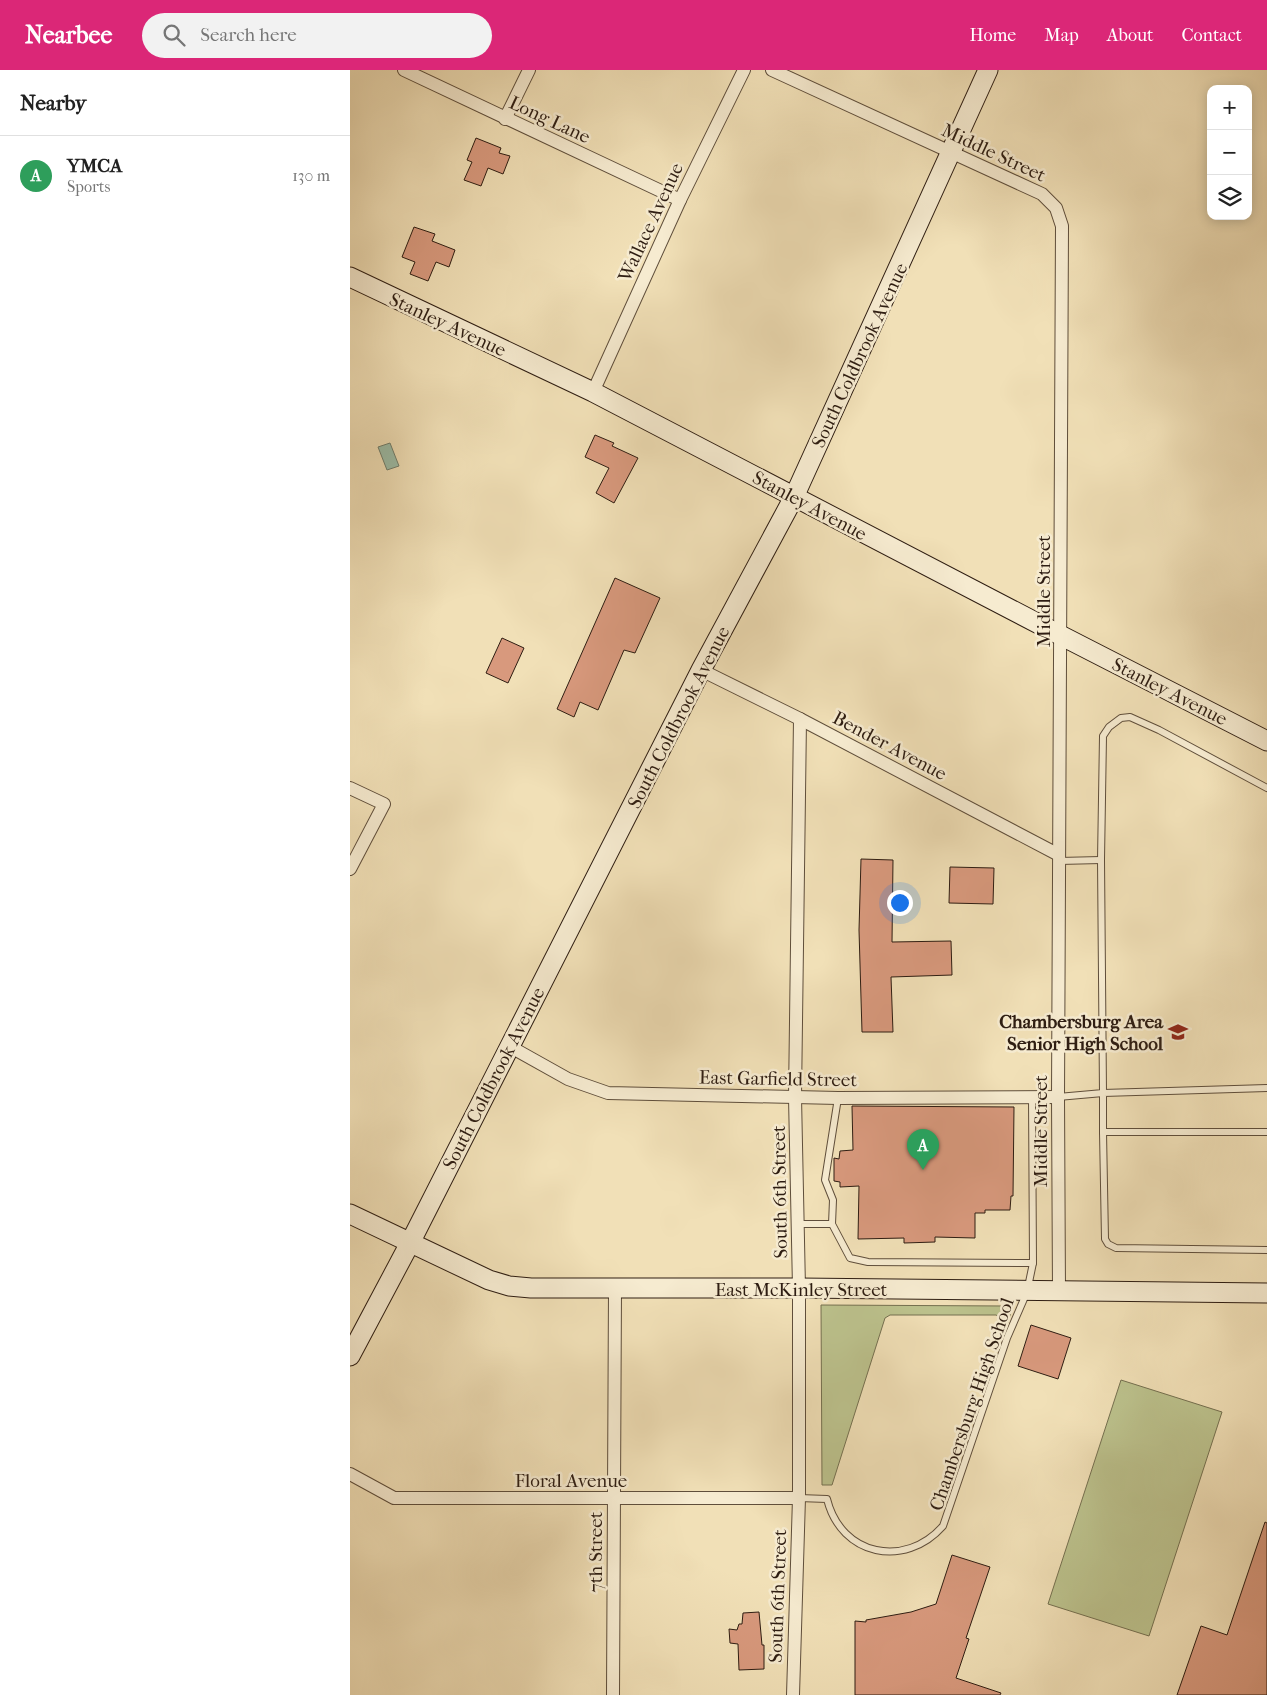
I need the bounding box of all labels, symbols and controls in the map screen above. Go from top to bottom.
search box [142,13,492,58]
text: Nearbee [25,21,112,49]
icon: search [160,21,188,49]
text: Search here [200,24,297,46]
text: Home [969,25,1016,46]
text: Map [1044,25,1079,46]
text: About [1107,25,1153,46]
text: Contact [1181,25,1242,46]
map controls [1207,85,1252,220]
button: + [1207,85,1252,130]
text: Nearby [20,91,86,115]
street label: Long Lane [506,92,594,148]
street label: Middle Street [938,119,1049,187]
button: − [1207,130,1252,175]
text: YMCA [67,155,122,177]
street label: Wallace Avenue [613,159,688,286]
text: A [31,166,41,185]
text: 130 m [292,166,330,185]
button: layers [1207,175,1252,220]
text: Sports [67,177,110,196]
street label: South Coldbrook Avenue [807,260,912,451]
street label: Stanley Avenue [386,288,509,362]
street label: Stanley Avenue [749,467,870,545]
street label: Middle Street [1033,535,1055,647]
street label: South Coldbrook Avenue [623,623,734,812]
street label: Stanley Avenue [1108,653,1231,730]
street label: Bender Avenue [829,707,950,785]
your location [887,890,913,916]
street label: South Coldbrook Avenue [438,984,549,1173]
place label: Chambersburg Area Senior High School [999,1011,1164,1055]
school or university icon: Chambersburg Area Senior High School [1167,1021,1189,1043]
street label: East Garfield Street [699,1067,857,1091]
street label: Middle Street [1030,1075,1052,1187]
street label: South 6th Street [768,1125,792,1259]
pin: A [907,1129,939,1170]
street label: East McKinley Street [715,1279,888,1301]
street label: Chambersburg High School [925,1295,1019,1514]
street label: Floral Avenue [515,1470,627,1492]
street label: 7th Street [585,1511,607,1592]
street label: South 6th Street [765,1529,791,1663]

